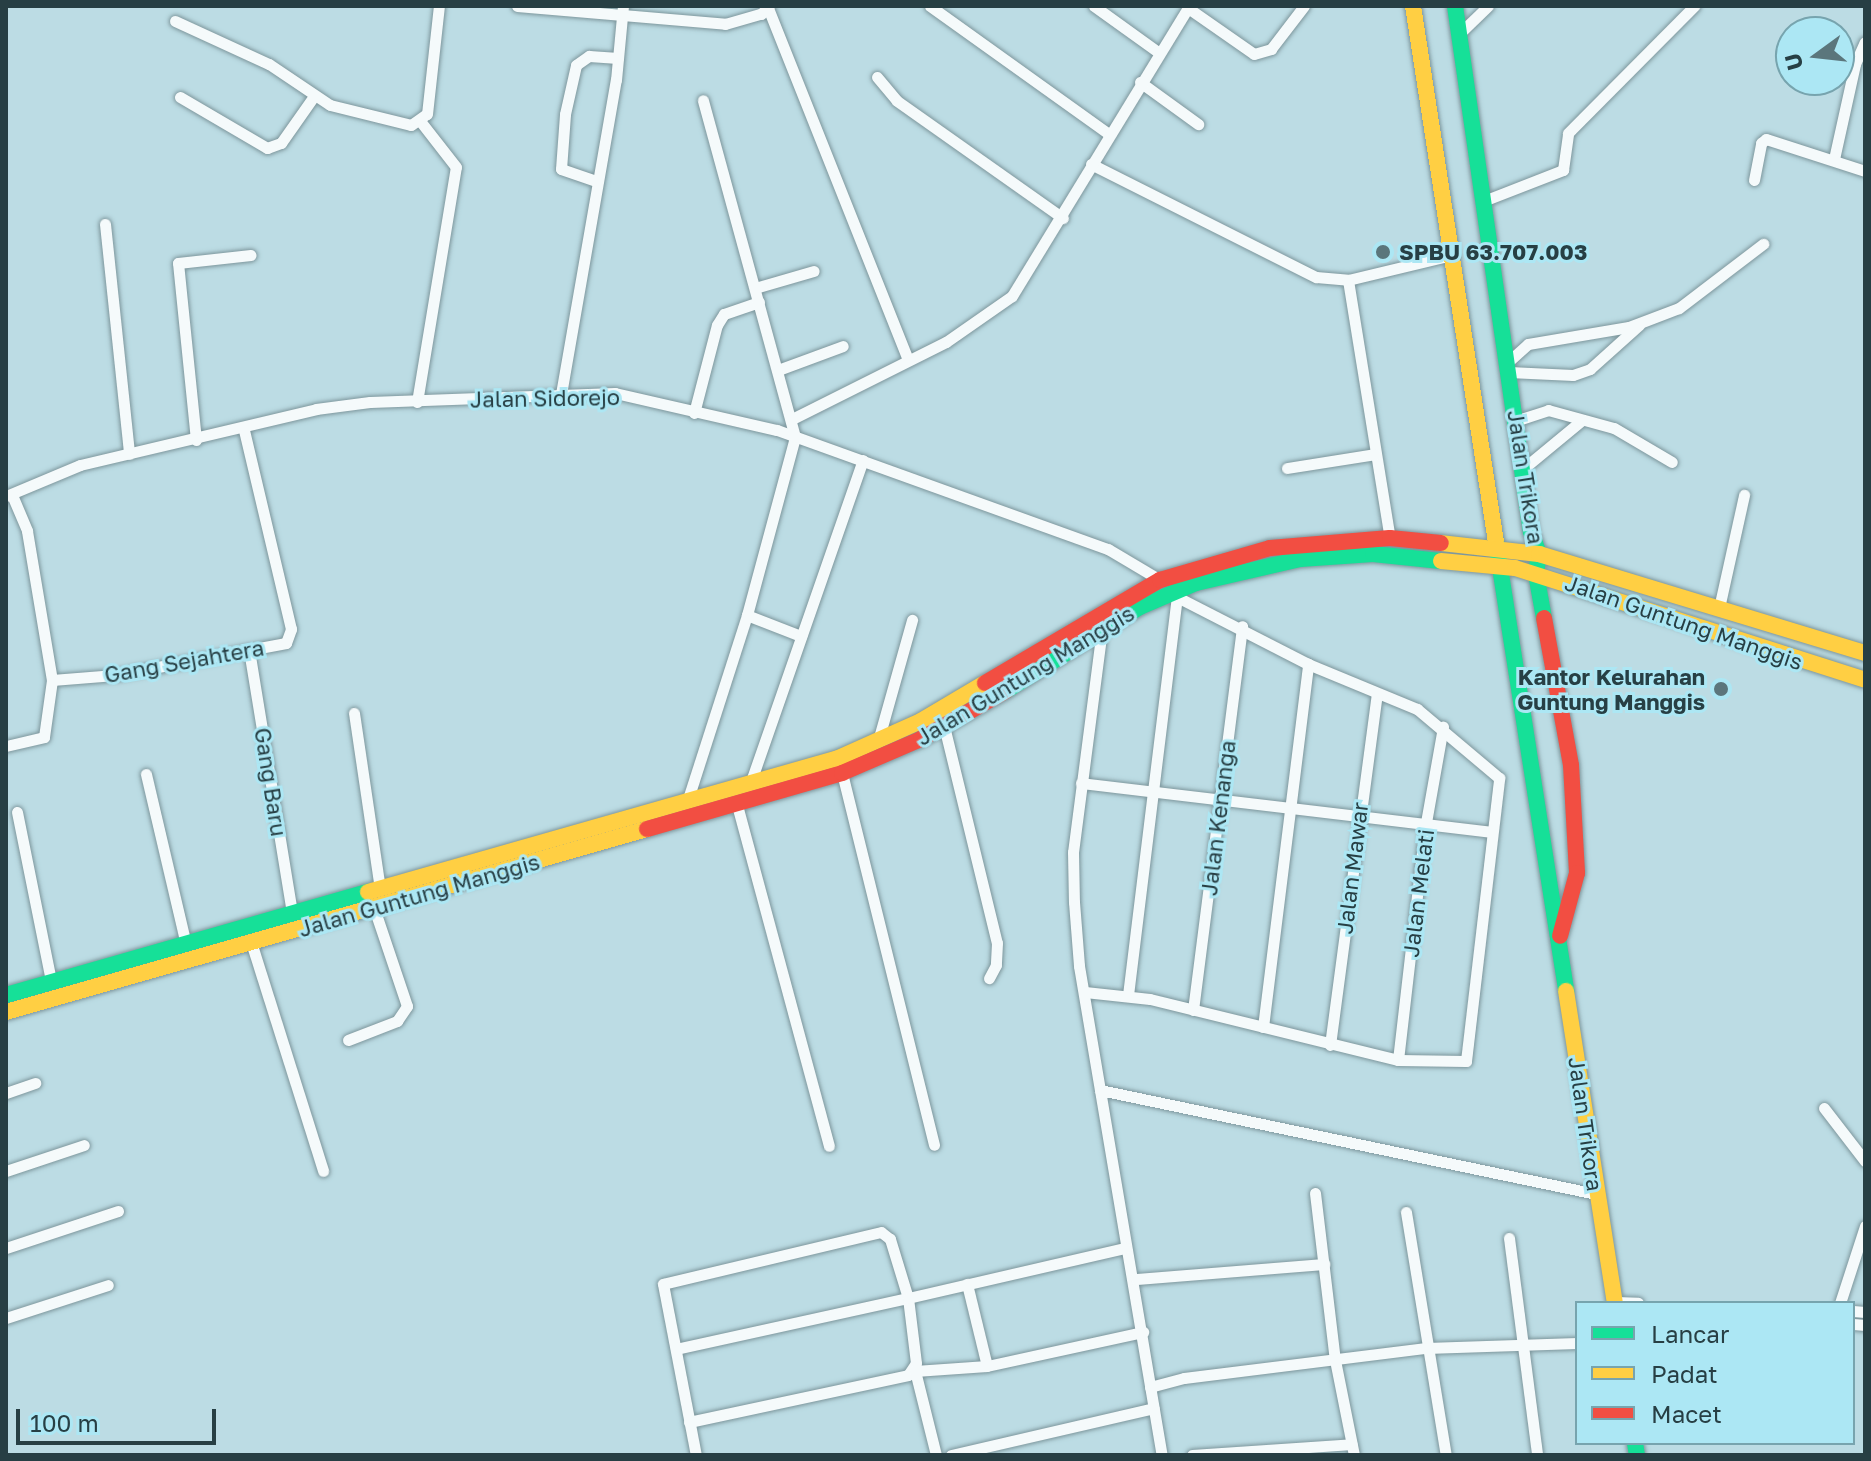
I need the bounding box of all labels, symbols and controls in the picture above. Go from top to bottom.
north arrow [1775,16,1855,96]
text: U [1778,51,1808,73]
place label: SPBU 63.707.003 [1399,239,1587,265]
marker: SPBU 63.707.003 [1374,243,1392,261]
street label: Jalan Sidorejo [470,383,620,413]
street label: Jalan Trikora [1502,408,1550,546]
street label: Jalan Guntung Manggis [1562,569,1806,675]
street label: Jalan Guntung Manggis [911,599,1139,751]
street label: Gang Sejahtera [102,634,266,688]
place label: Kantor Kelurahan Guntung Manggis [1517,663,1705,714]
marker: Kantor Kelurahan Guntung Manggis [1712,680,1730,698]
street label: Gang Baru [249,726,293,838]
street label: Jalan Kenanga [1195,739,1241,897]
street label: Jalan Mawar [1331,801,1373,935]
street label: Jalan Melati [1397,827,1439,959]
street label: Jalan Guntung Manggis [295,848,543,942]
street label: Jalan Trikora [1564,1055,1608,1193]
legend [1575,1301,1855,1445]
text: Lancar [1651,1319,1729,1348]
text: Padat [1651,1359,1718,1388]
scale bar [20,1393,220,1443]
text: Macet [1651,1399,1722,1428]
text: 100 m [30,1408,99,1437]

